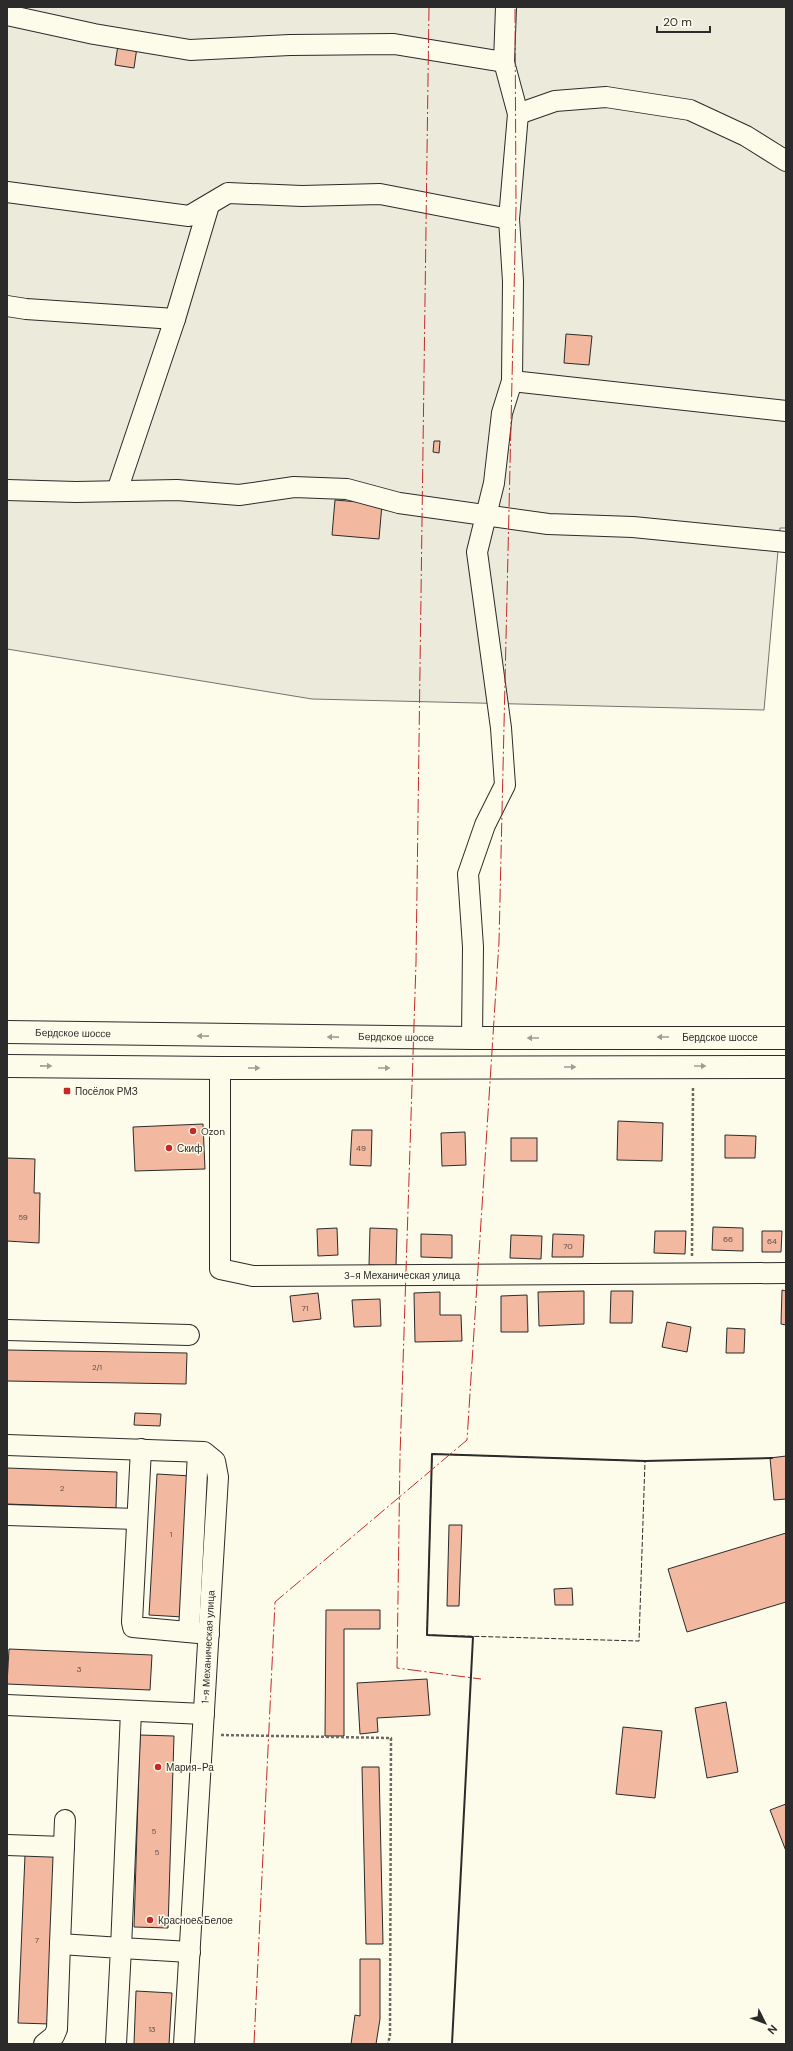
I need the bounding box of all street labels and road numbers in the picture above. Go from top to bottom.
street label: Бердское шоссе [35,1026,111,1040]
street label: Бердское шоссе [358,1030,434,1044]
street label: Бердское шоссе [682,1031,758,1044]
street label: 3-я Механическая улица [344,1269,461,1282]
street label: 1-я Механическая улица [199,1590,217,1704]

